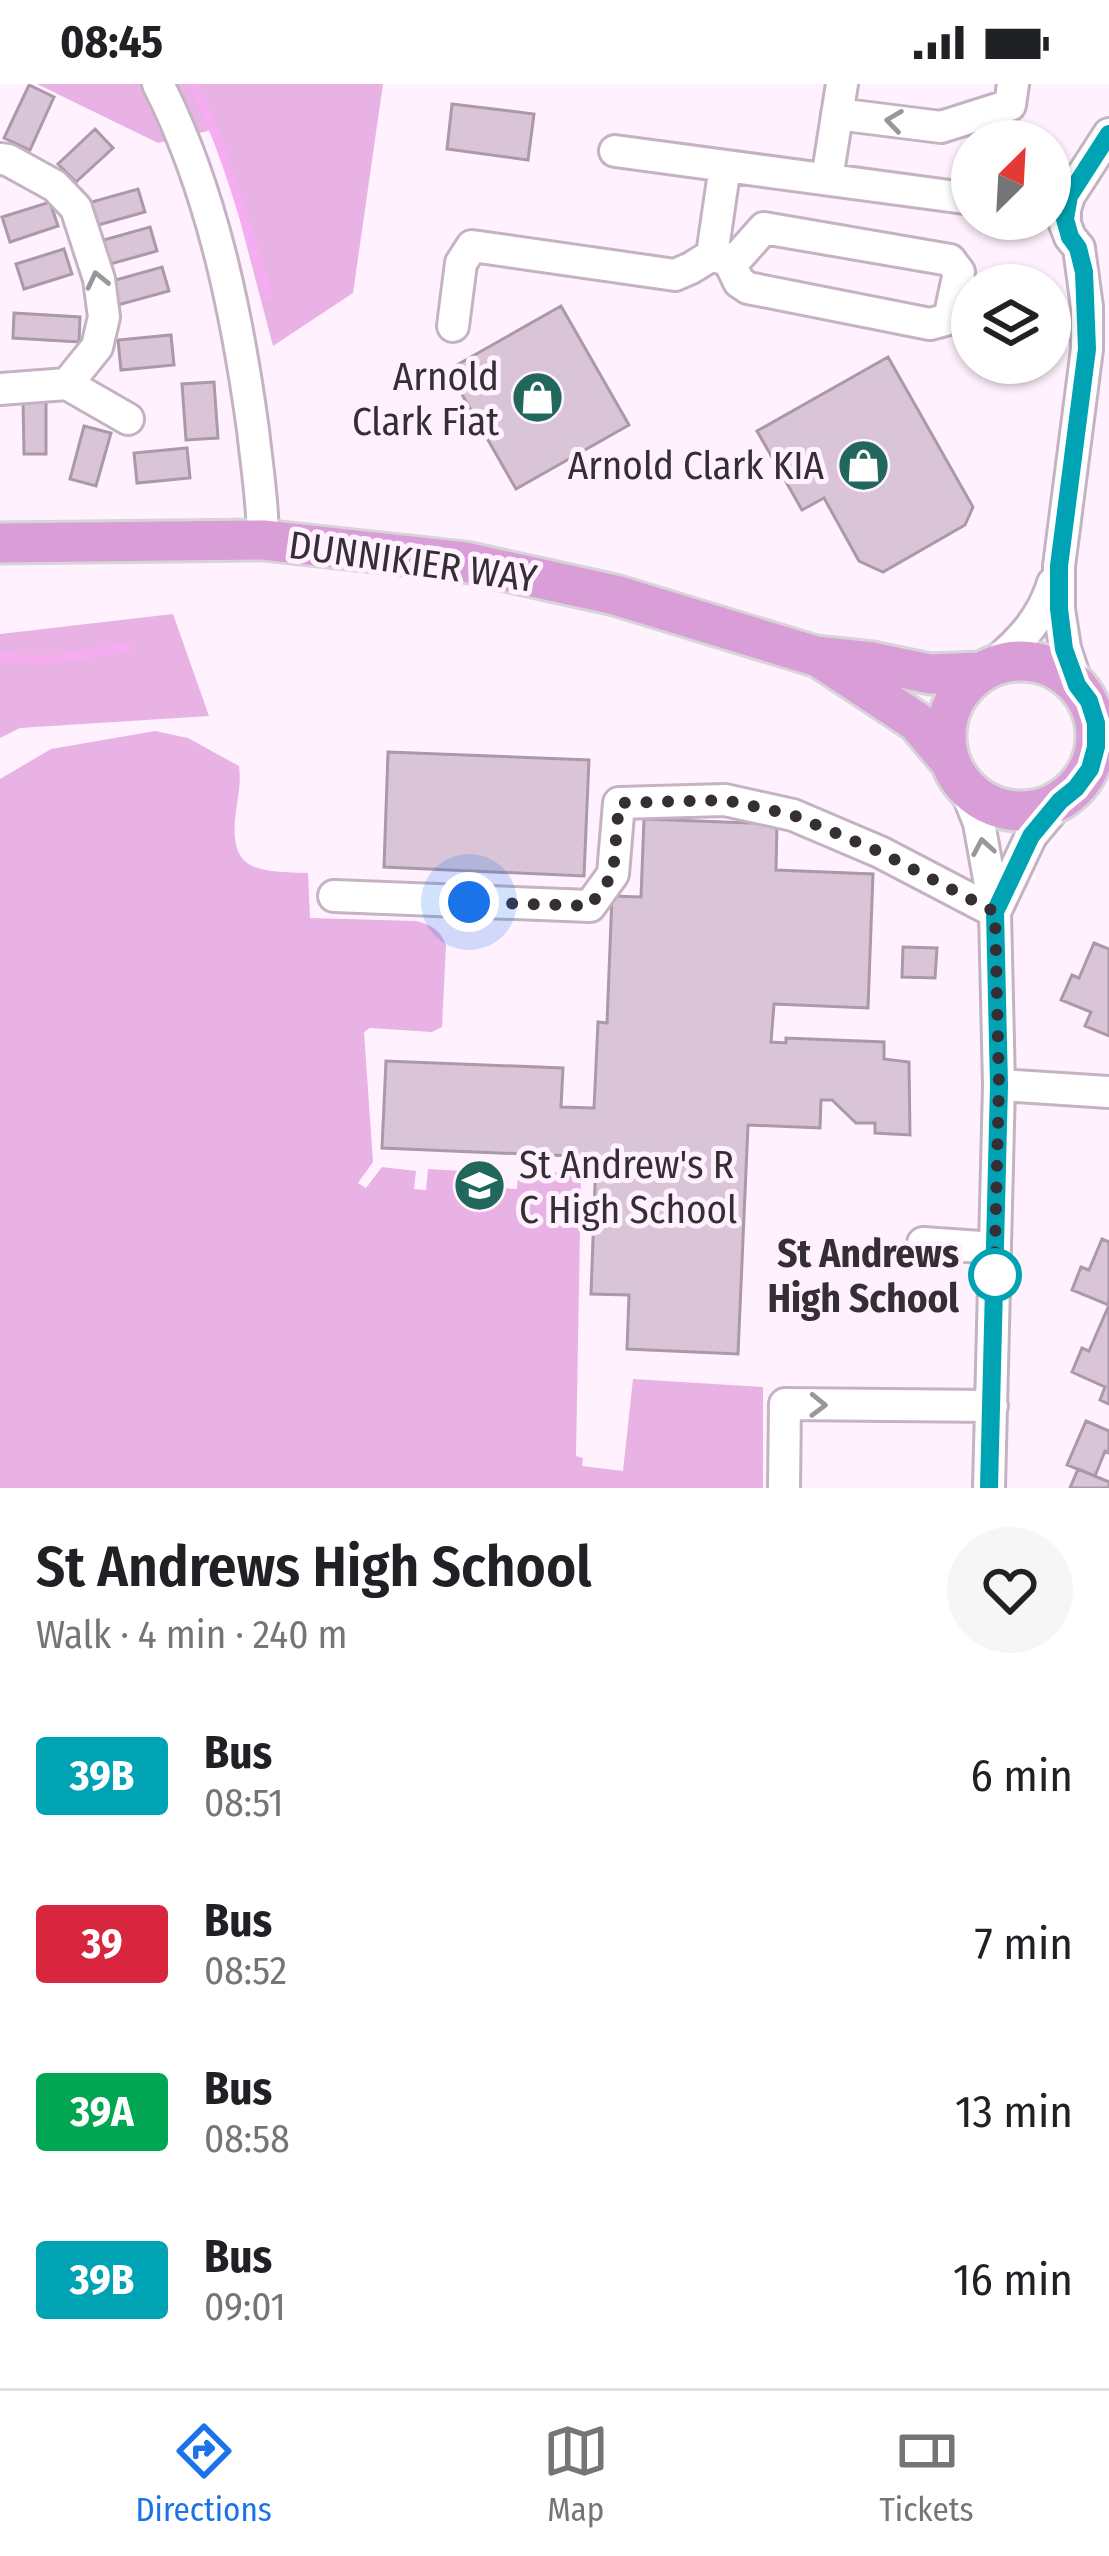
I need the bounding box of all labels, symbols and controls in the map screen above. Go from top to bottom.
text: 08:45 [60,15,163,69]
one-way arrow [884,109,904,135]
north arrow [951,120,1071,240]
map controls [951,120,1071,384]
button: layers [951,264,1071,384]
one-way arrow [86,270,111,290]
place label: Arnold Clark Fiat [352,354,499,445]
shop icon: Arnold Clark Fiat [510,370,566,426]
shop icon: Arnold Clark KIA [835,437,891,493]
place label: Arnold Clark KIA [568,443,824,489]
street label: DUNNIKIER WAY [286,522,540,602]
one-way arrow [972,838,997,858]
your location [439,872,499,932]
place label: St Andrew's R C High School [519,1142,737,1233]
school or university icon: St Andrew's R C High School [452,1158,508,1214]
place label: St Andrews High School [768,1231,959,1322]
marker: St Andrews High School [970,1250,1020,1300]
one-way arrow [809,1391,828,1417]
button: heart [947,1527,1073,1653]
text: St Andrews High School [36,1533,592,1601]
text: Walk · 4 min · 240 m [36,1612,348,1658]
text: Bus [204,1726,272,1780]
text: 6 min [970,1749,1073,1803]
text: 39B [70,1751,134,1801]
text: 08:51 [204,1780,283,1826]
text: Bus [204,1894,272,1948]
text: 7 min [975,1917,1073,1971]
text: 39 [81,1919,123,1969]
text: 08:52 [204,1948,287,1994]
text: Bus [204,2062,272,2116]
text: 13 min [955,2085,1073,2139]
text: 39A [70,2087,134,2137]
text: 08:58 [204,2116,290,2162]
text: Bus [204,2230,272,2284]
text: 16 min [953,2253,1073,2307]
text: 39B [70,2255,134,2305]
text: 09:01 [204,2284,286,2330]
tab: Directions [135,2418,272,2530]
tab: Map [543,2418,609,2530]
tab: Tickets [880,2418,974,2530]

